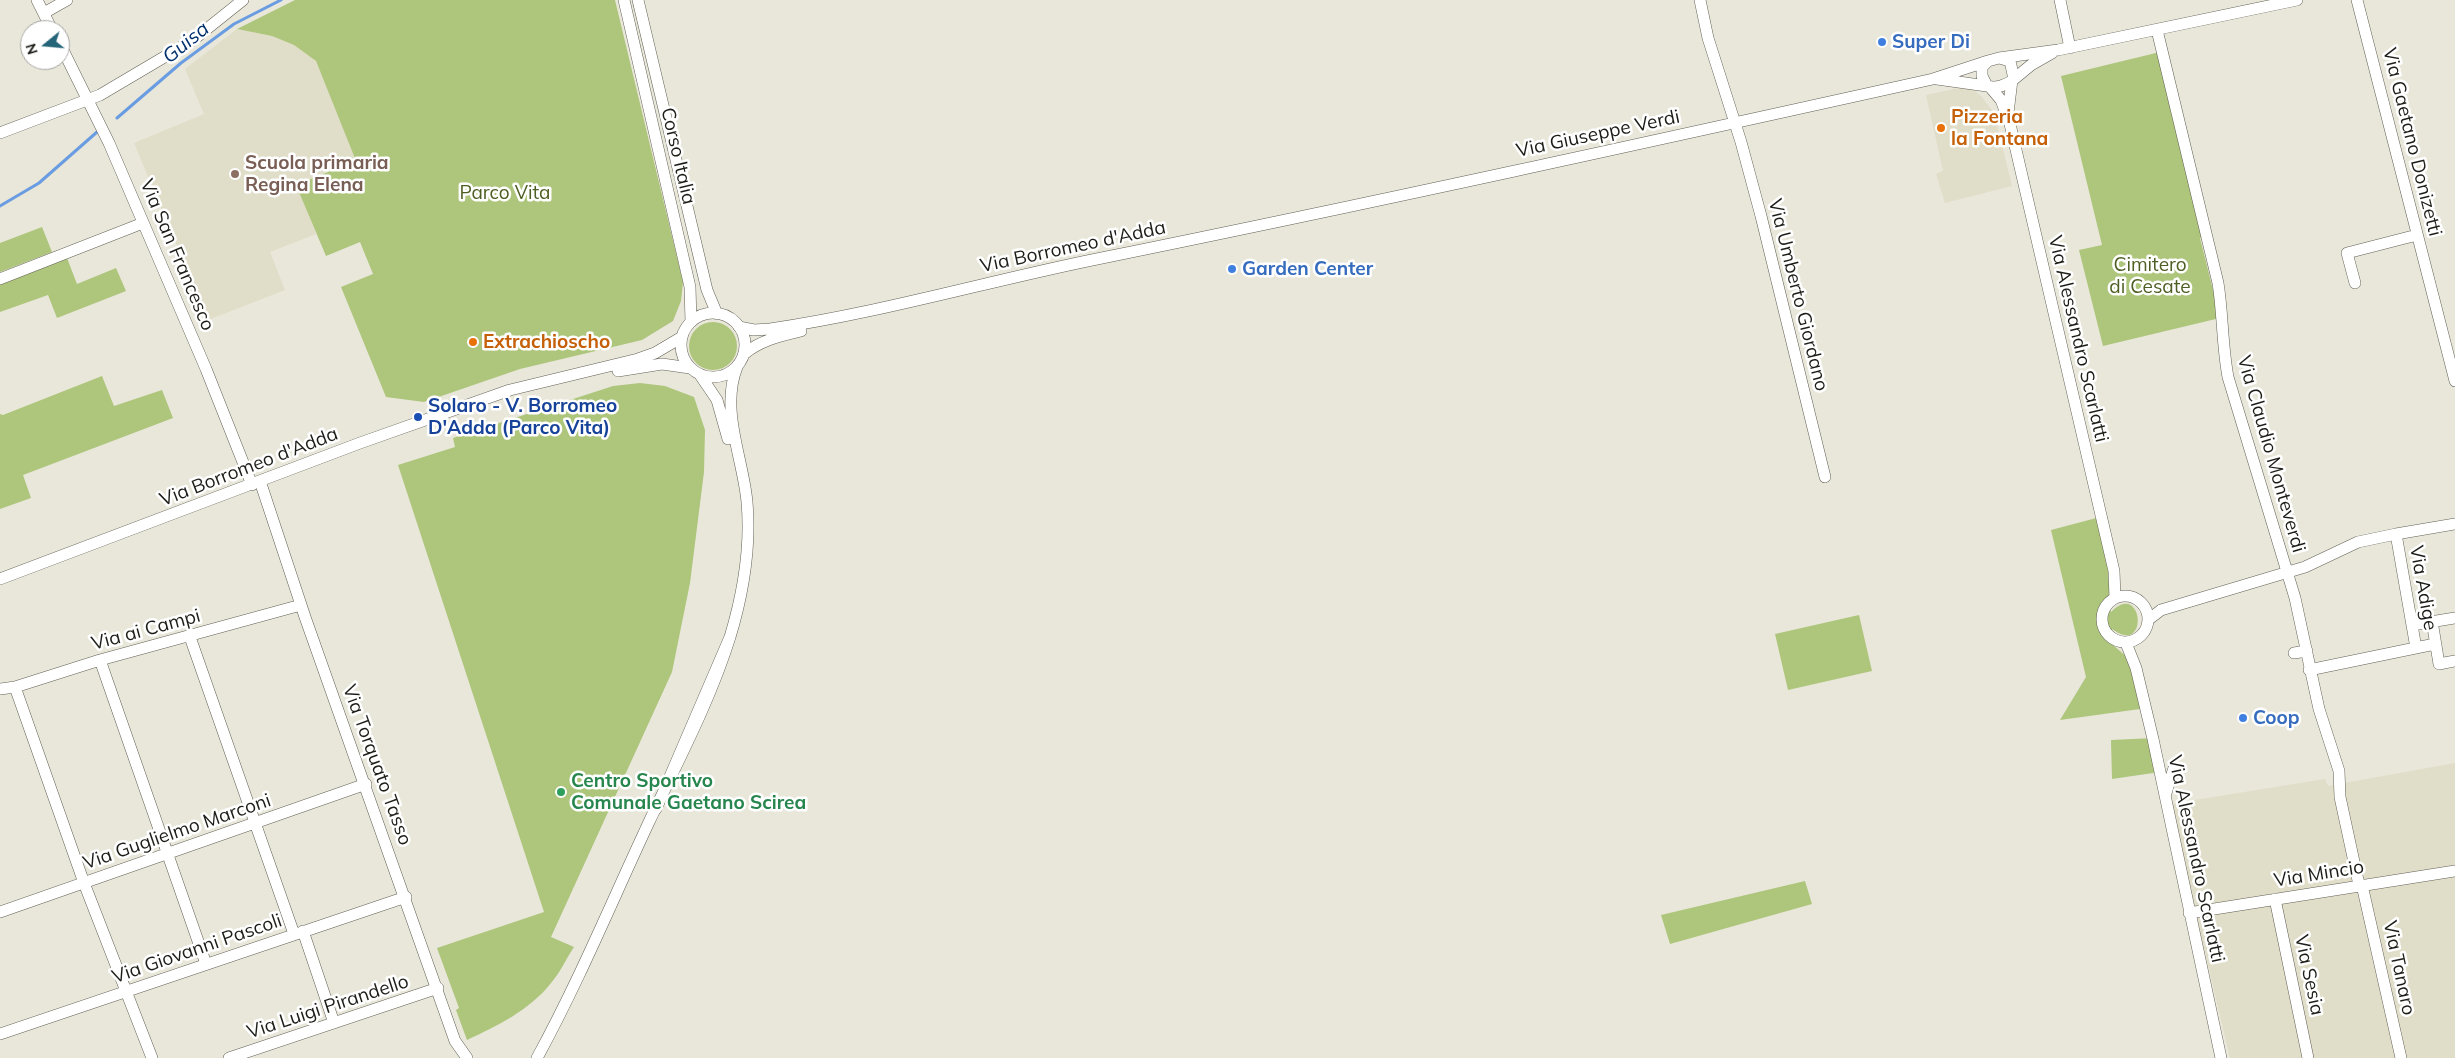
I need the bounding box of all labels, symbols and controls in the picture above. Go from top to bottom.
water label: Guisa [158,17,214,69]
north arrow [20,20,70,70]
place label: Super Di [1892,31,1970,53]
marker: Super Di [1876,36,1888,48]
text: N [21,41,42,57]
street label: Via Gaetano Donizetti [2378,46,2446,238]
street label: Corso Italia [656,105,700,207]
street label: Via Giuseppe Verdi [1514,106,1682,162]
place label: Pizzeria la Fontana [1951,106,2048,150]
marker: Pizzeria la Fontana [1935,122,1947,134]
place label: Scuola primaria Regina Elena [245,152,389,196]
marker: Scuola primaria Regina Elena [229,168,241,180]
street label: Via San Francesco [135,176,219,334]
park label: Parco Vita [460,182,550,204]
street label: Via Umberto Giordano [1763,197,1833,393]
street label: Via Borromeo d'Adda [978,216,1168,278]
street label: Via Alessandro Scarlatti [2043,233,2113,445]
park label: Cimitero di Cesate [2109,254,2191,298]
place label: Garden Center [1242,258,1373,280]
marker: Garden Center [1226,263,1238,275]
place label: Extrachioscho [483,331,610,353]
marker: Extrachioscho [467,336,479,348]
street label: Via Claudio Monteverdi [2232,353,2310,555]
place label: Solaro - V. Borromeo D'Adda (Parco Vita) [428,395,617,439]
marker: Solaro - V. Borromeo D'Adda (Parco Vita) [412,411,424,423]
street label: Via Borromeo d'Adda [157,423,341,511]
street label: Via Adige [2404,544,2442,632]
street label: Via ai Campi [89,605,203,655]
street label: Via Torquato Tasso [337,682,417,848]
place label: Coop [2253,707,2300,729]
marker: Coop [2237,712,2249,724]
street label: Via Alessandro Scarlatti [2163,753,2229,965]
place label: Centro Sportivo Comunale Gaetano Scirea [571,770,806,814]
marker: Centro Sportivo Comunale Gaetano Scirea [555,786,567,798]
street label: Via Guglielmo Marconi [80,789,274,875]
street label: Via Mincio [2272,856,2366,892]
street label: Via Giovanni Pascoli [109,909,285,989]
street label: Via Tanaro [2378,919,2420,1017]
street label: Via Sesia [2289,933,2329,1017]
street label: Via Luigi Pirandello [244,970,412,1044]

